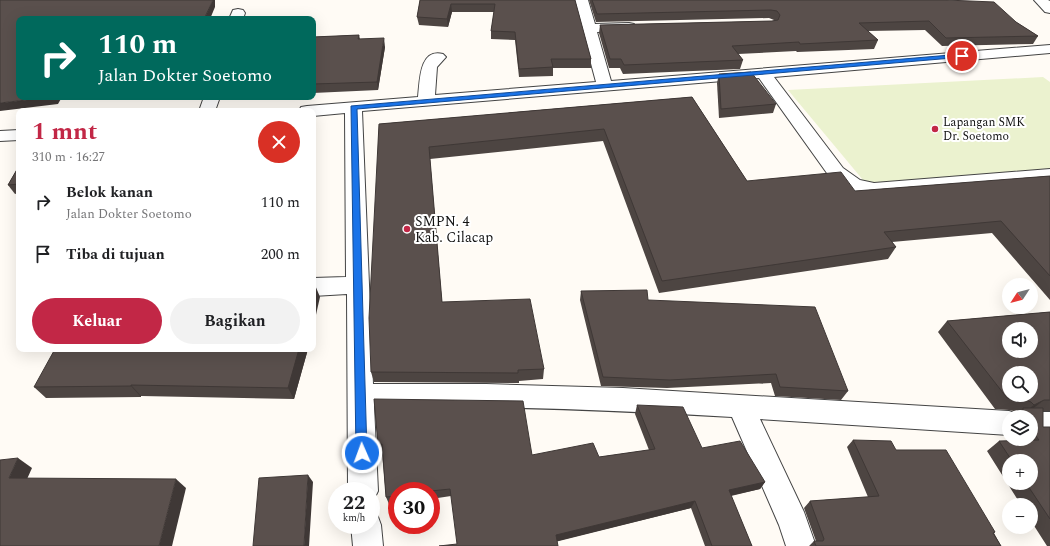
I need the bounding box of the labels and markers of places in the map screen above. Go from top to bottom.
pin [945,39,979,73]
place label: Lapangan SMK Dr. Soetomo [943,113,1025,146]
marker: Lapangan SMK Dr. Soetomo [930,124,940,134]
place label: SMPN. 4 Kab. Cilacap [415,211,493,248]
marker: SMPN. 4 Kab. Cilacap [402,224,412,234]

